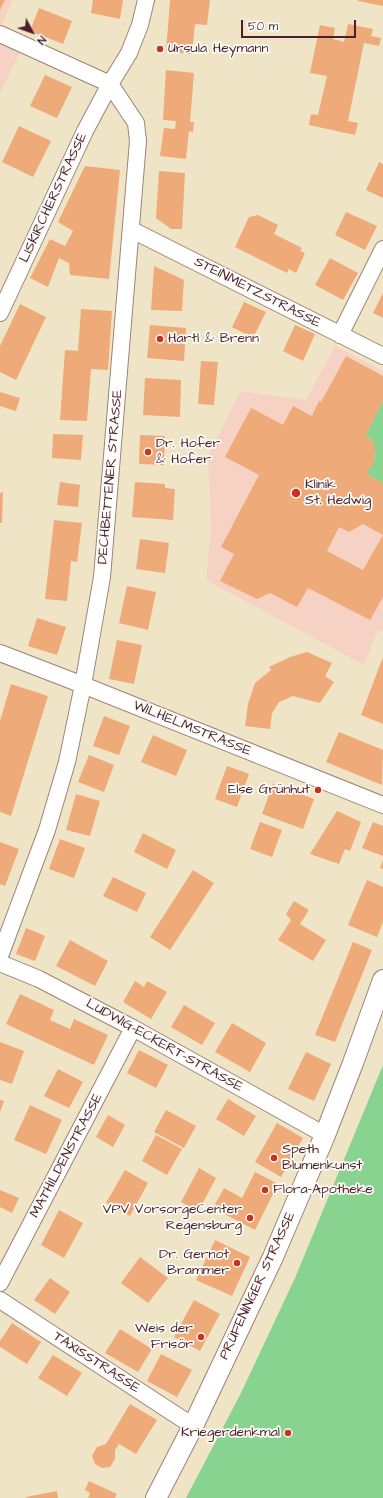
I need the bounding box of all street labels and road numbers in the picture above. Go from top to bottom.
street label: LISKIRCHERSTRASSE [17,131,91,265]
street label: STEINMETZSTRASSE [191,254,323,332]
street label: DECHBETTENER STRASSE [95,389,127,565]
street label: WILHELMSTRASSE [130,698,254,760]
street label: LUDWIG-ECKERT-STRASSE [83,996,245,1096]
street label: MATHILDENSTRASSE [27,1091,107,1221]
street label: PRÜFENINGER STRASSE [216,1210,300,1362]
street label: TAXISSTRASSE [49,1329,143,1397]

